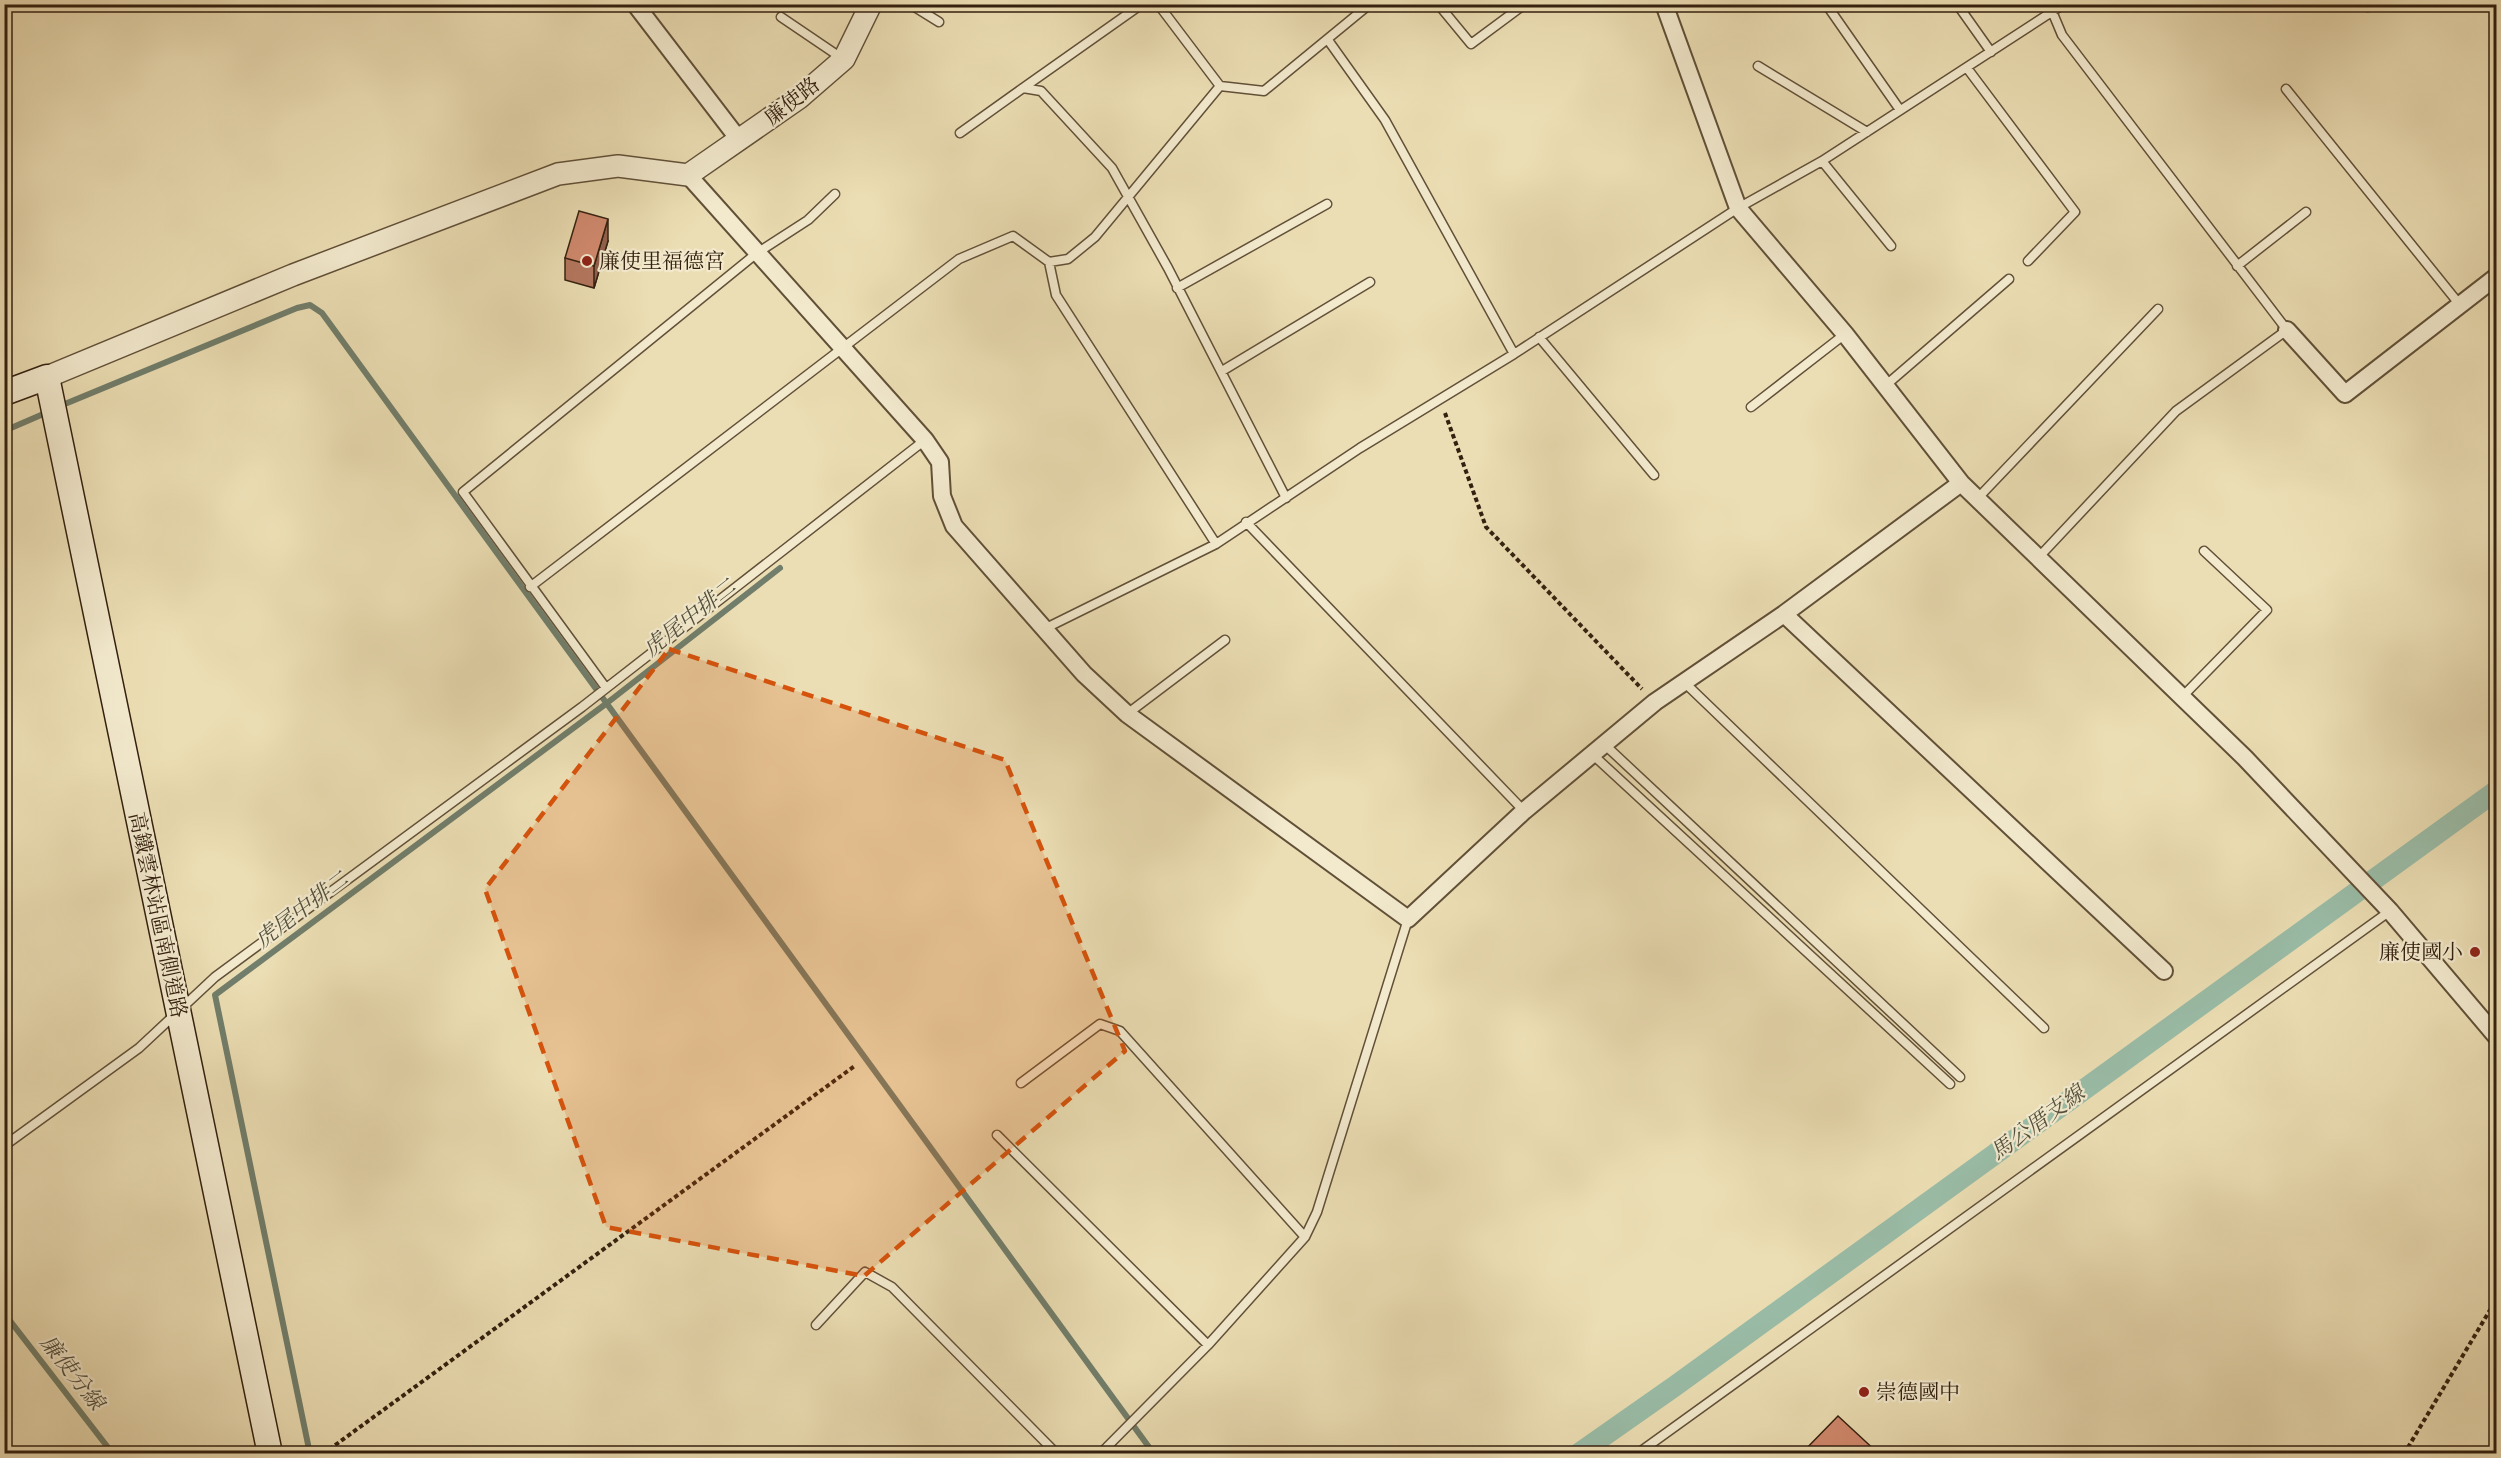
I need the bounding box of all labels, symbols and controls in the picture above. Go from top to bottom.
street label: 廉使路 [757,69,826,132]
place label: 廉使里福德宮 [599,245,725,276]
marker: 廉使里福德宮 [580,254,594,268]
water label: 虎尾中排二 [636,570,743,663]
street label: 高鐵雲林站區南側道路 [121,809,195,1021]
water label: 虎尾中排二 [247,863,355,955]
place label: 廉使國小 [2379,936,2463,967]
marker: 廉使國小 [2468,945,2482,959]
water label: 馬公厝支線 [1983,1076,2093,1167]
water label: 廉使分線 [33,1327,114,1418]
place label: 崇德國中 [1876,1376,1960,1407]
marker: 崇德國中 [1857,1385,1871,1399]

